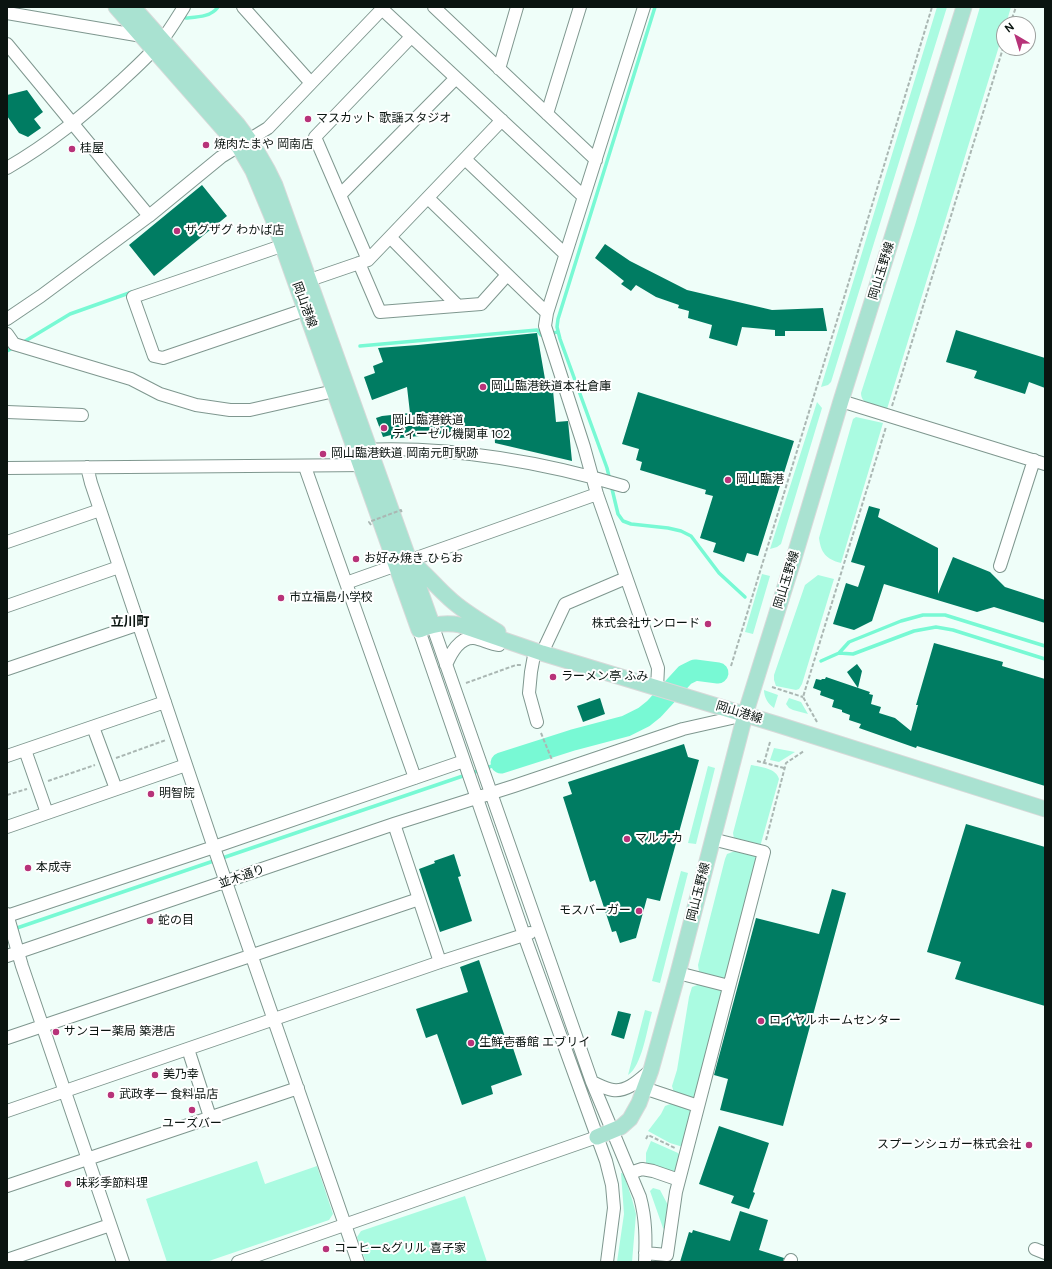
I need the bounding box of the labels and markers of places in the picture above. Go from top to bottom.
place label: マスカット 歌謡スタジオ [316,112,451,126]
marker: マスカット 歌謡スタジオ [303,114,313,124]
place label: 焼肉たまや 岡南店 [214,138,313,152]
marker: 焼肉たまや 岡南店 [201,140,211,150]
place label: 桂屋 [80,142,104,156]
marker: 桂屋 [67,144,77,154]
place label: ザグザグ わかば店 [185,224,284,238]
marker: ザグザグ わかば店 [172,226,182,236]
place label: 岡山臨港鉄道本社倉庫 [491,380,611,394]
marker: 岡山臨港鉄道本社倉庫 [478,382,488,392]
place label: 岡山臨港鉄道 ディーゼル機関車 102 [392,414,510,442]
marker: 岡山臨港鉄道 ディーゼル機関車 102 [379,423,389,433]
place label: 岡山臨港鉄道 岡南元町駅跡 [331,447,478,461]
marker: 岡山臨港鉄道 岡南元町駅跡 [318,449,328,459]
place label: 岡山臨港 [736,473,784,487]
marker: 岡山臨港 [723,475,733,485]
place label: お好み焼き ひらお [364,552,463,566]
marker: お好み焼き ひらお [351,554,361,564]
place label: 市立福島小学校 [289,591,373,605]
marker: 市立福島小学校 [276,593,286,603]
place label: 株式会社サンロード [592,617,700,631]
marker: 株式会社サンロード [703,619,713,629]
place label: ラーメン亭 ふみ [561,670,648,684]
marker: ラーメン亭 ふみ [548,672,558,682]
place label: 明智院 [159,787,195,801]
marker: 明智院 [146,789,156,799]
place label: マルナカ [635,832,683,846]
marker: マルナカ [622,834,632,844]
place label: 本成寺 [36,861,72,875]
marker: 本成寺 [23,863,33,873]
place label: モスバーガー [559,904,631,918]
marker: モスバーガー [634,906,644,916]
place label: 蛇の目 [158,914,194,928]
marker: 蛇の目 [145,916,155,926]
place label: ロイヤルホームセンター [769,1014,901,1028]
marker: ロイヤルホームセンター [756,1016,766,1026]
place label: サンヨー薬局 築港店 [64,1025,175,1039]
marker: サンヨー薬局 築港店 [51,1027,61,1037]
place label: 生鮮壱番館 エブリイ [479,1036,590,1050]
marker: 生鮮壱番館 エブリイ [466,1038,476,1048]
place label: 美乃幸 [163,1068,199,1082]
marker: 美乃幸 [150,1070,160,1080]
place label: 武政孝一 食料品店 [119,1088,218,1102]
marker: 武政孝一 食料品店 [106,1090,116,1100]
marker: ユーズバー [187,1105,197,1115]
place label: ユーズバー [162,1117,222,1131]
place label: スプーンシュガー株式会社 [877,1138,1021,1152]
marker: スプーンシュガー株式会社 [1024,1140,1034,1150]
place label: 味彩季節料理 [76,1177,148,1191]
marker: 味彩季節料理 [63,1179,73,1189]
place label: コーヒー&グリル 喜子家 [334,1242,466,1256]
marker: コーヒー&グリル 喜子家 [321,1244,331,1254]

